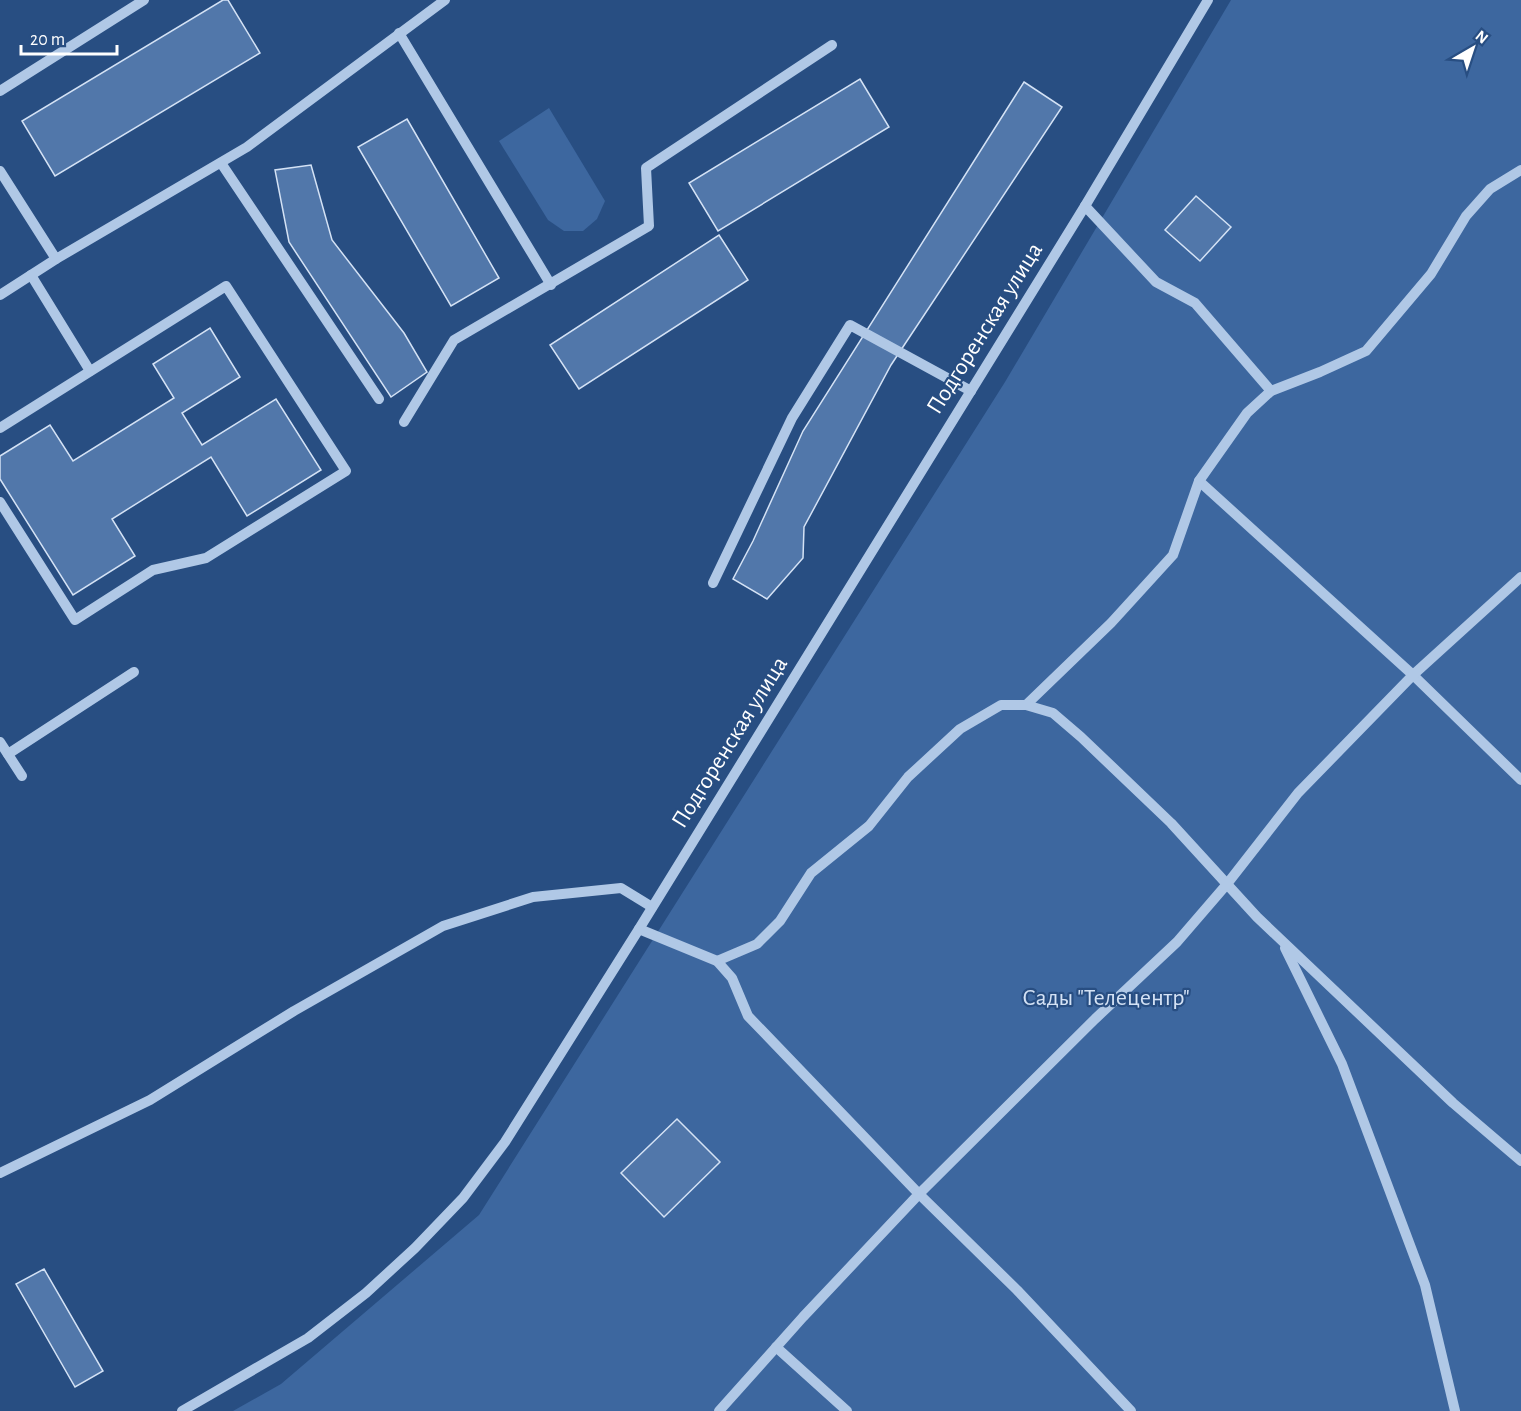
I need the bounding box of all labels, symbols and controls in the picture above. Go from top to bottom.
scale bar [21,18,117,56]
north arrow [1443,18,1503,78]
text: N [1472,27,1491,47]
text: 20 m [30,31,65,49]
street label: Подгоренская улица [922,239,1047,418]
street label: Подгоренская улица [667,653,792,832]
park label: Сады "Телецентр" [1022,986,1190,1010]

